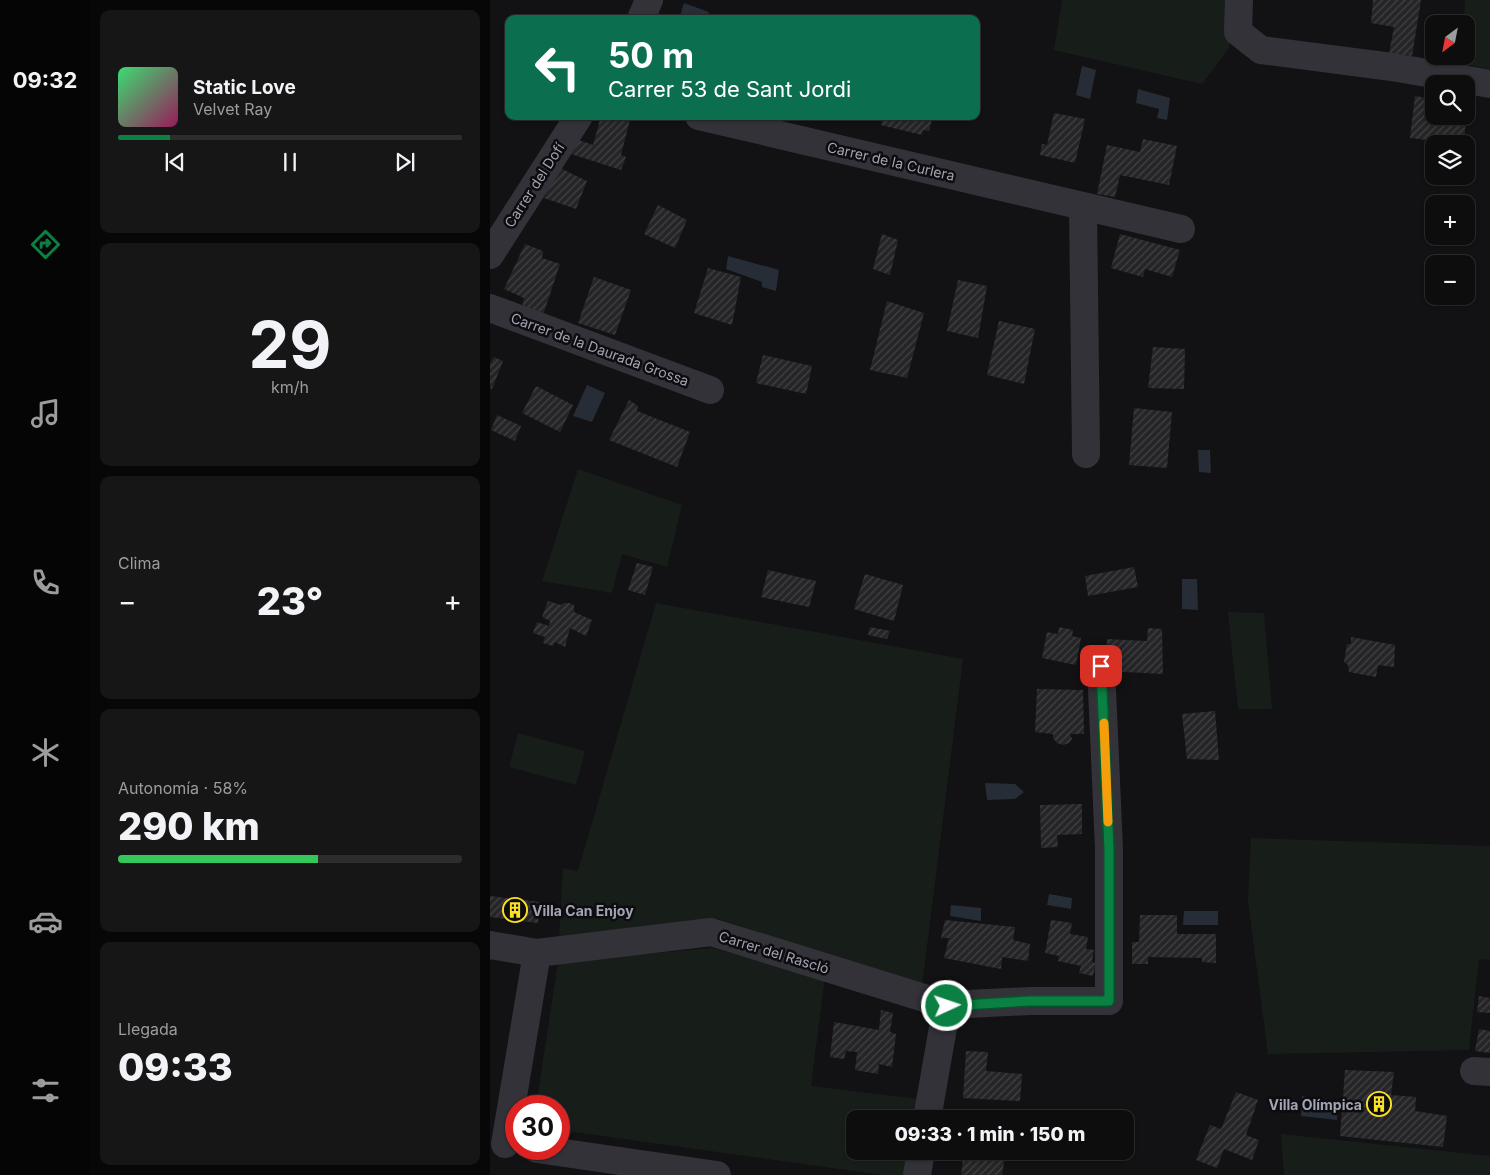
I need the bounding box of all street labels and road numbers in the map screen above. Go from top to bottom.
street label: Carrer de la Curlera [825,138,957,184]
street label: Carrer del Dofí [500,139,568,230]
street label: Carrer de la Daurada Grossa [509,309,691,389]
street label: Carrer del Rascló [717,927,831,977]

